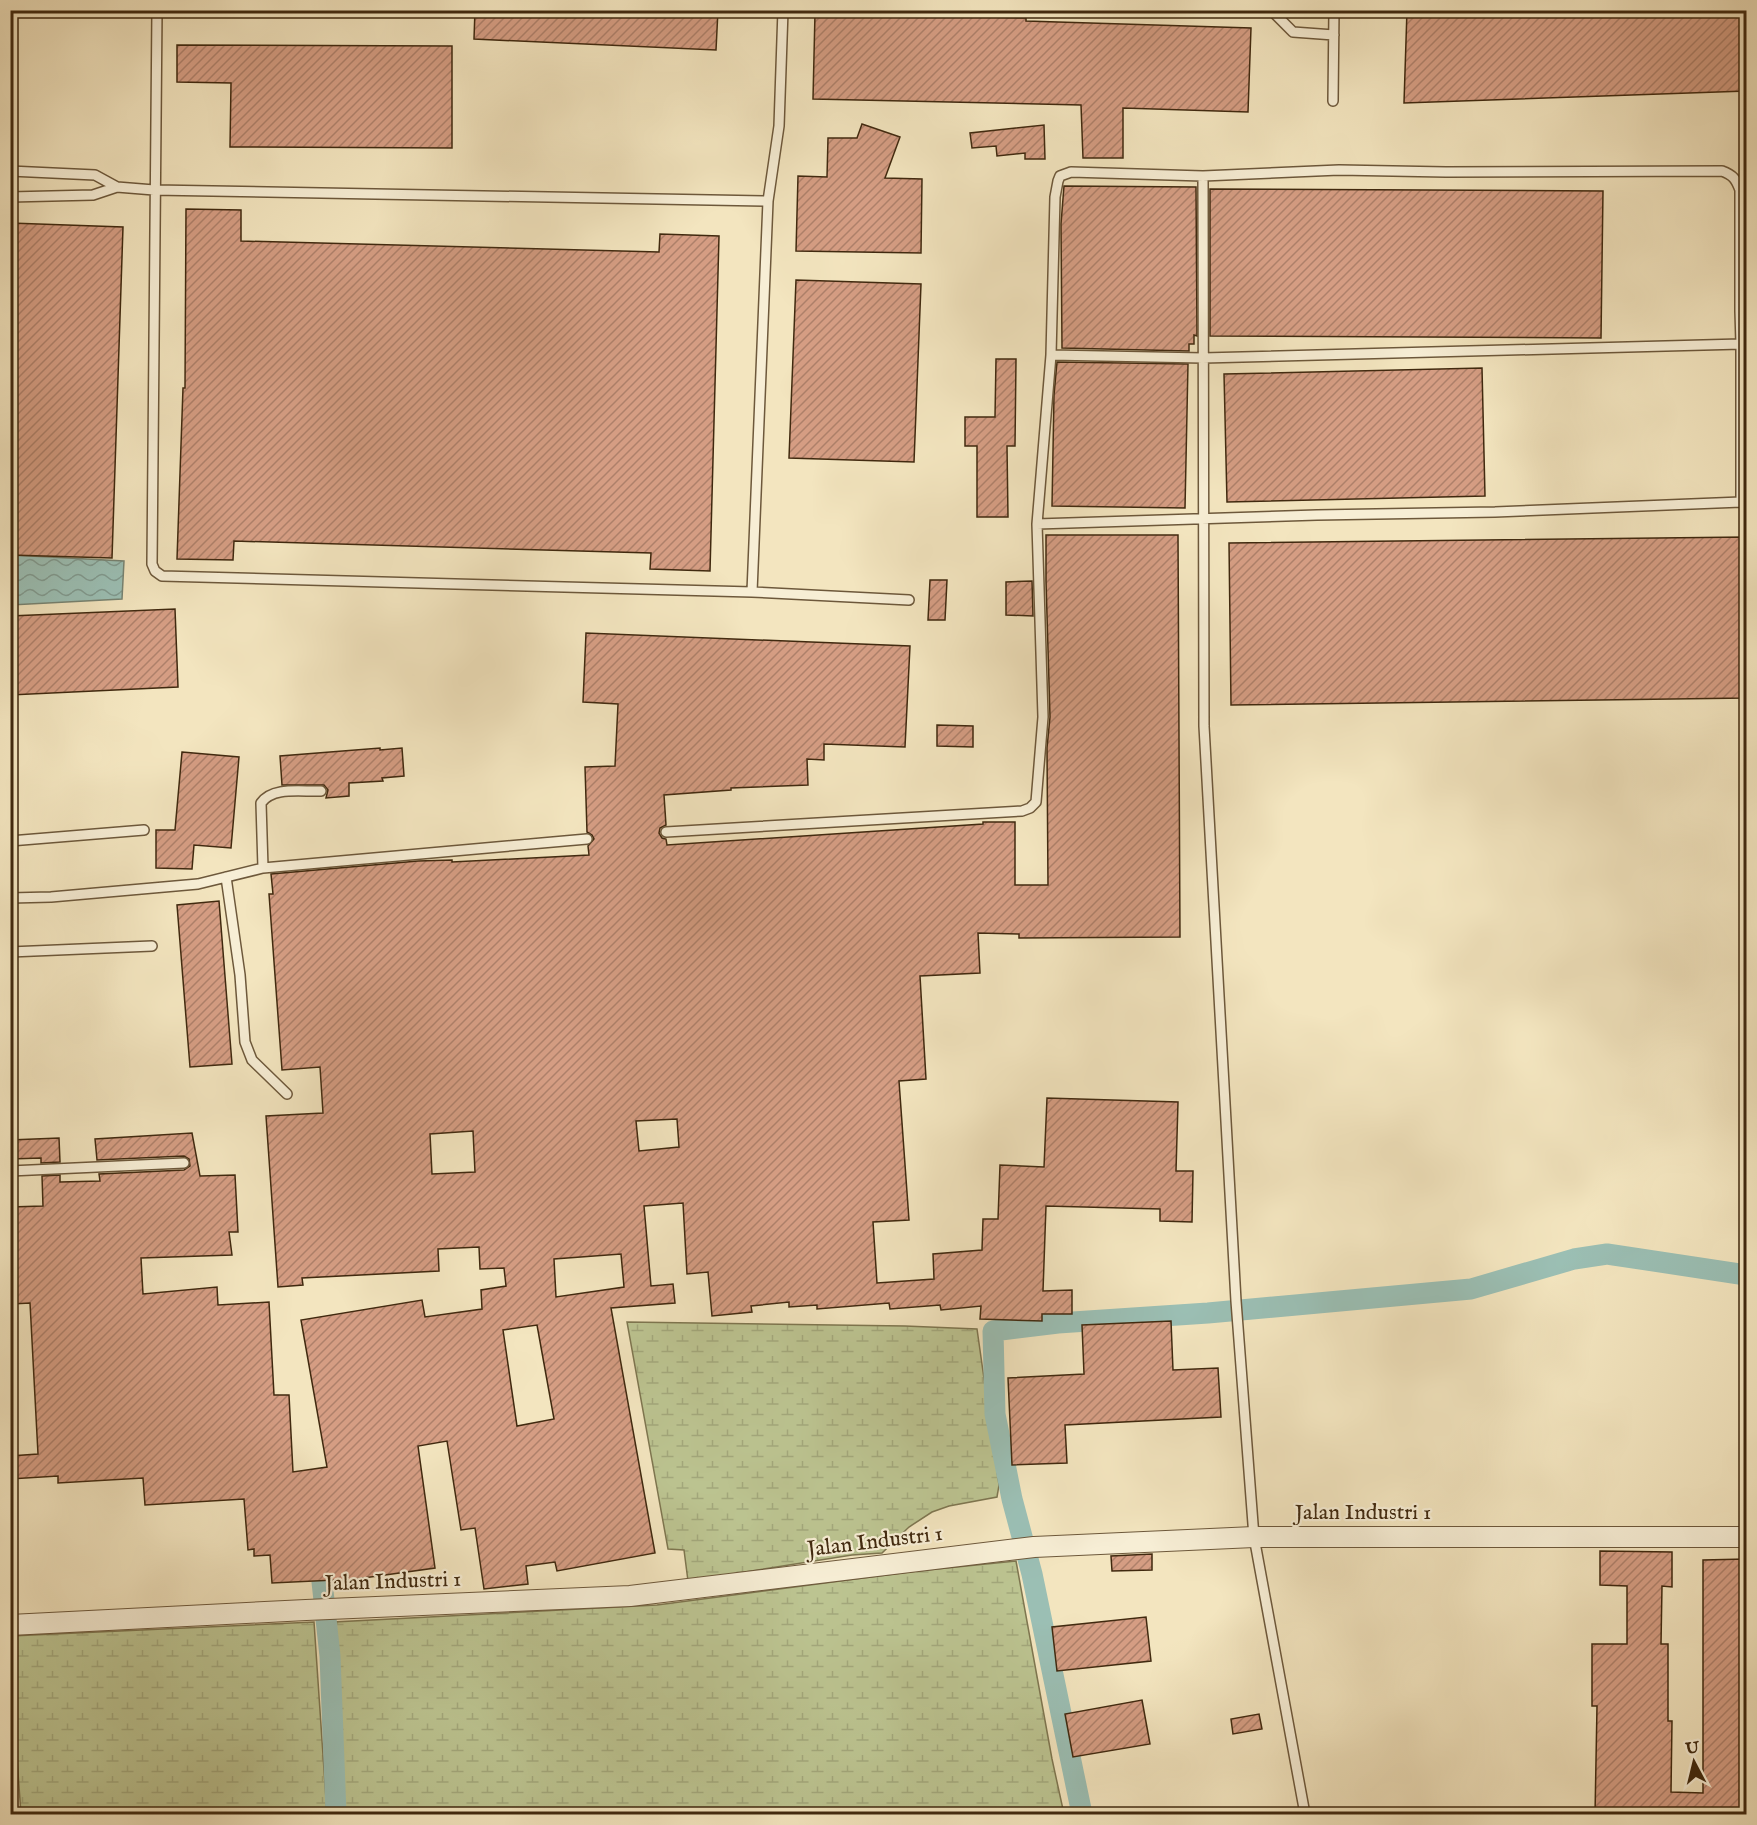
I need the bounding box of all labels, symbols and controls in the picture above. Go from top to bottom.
street label: Jalan Industri 1 [1292,1499,1431,1527]
street label: Jalan Industri 1 [803,1520,944,1565]
street label: Jalan Industri 1 [321,1566,462,1598]
north arrow [1664,1732,1724,1792]
text: U [1683,1738,1701,1760]

